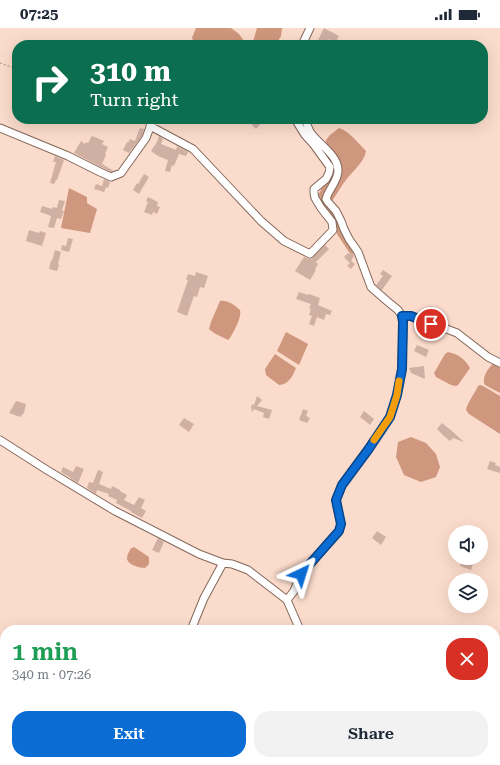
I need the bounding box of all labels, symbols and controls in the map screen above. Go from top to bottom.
text: 07:25 [20,5,58,23]
text: 310 m [90,55,171,88]
icon: right [24,56,76,108]
text: Turn right [90,89,178,110]
pin [414,307,448,341]
icon: arrive [420,313,442,335]
map controls [448,525,488,613]
button: sound [448,525,488,565]
position arrow [280,553,322,595]
button: layers [448,573,488,613]
text: 1 min [12,638,78,666]
button: close [446,638,488,680]
text: 340 m · 07:26 [12,667,91,682]
button: Exit [12,711,246,757]
button: Share [254,711,488,757]

